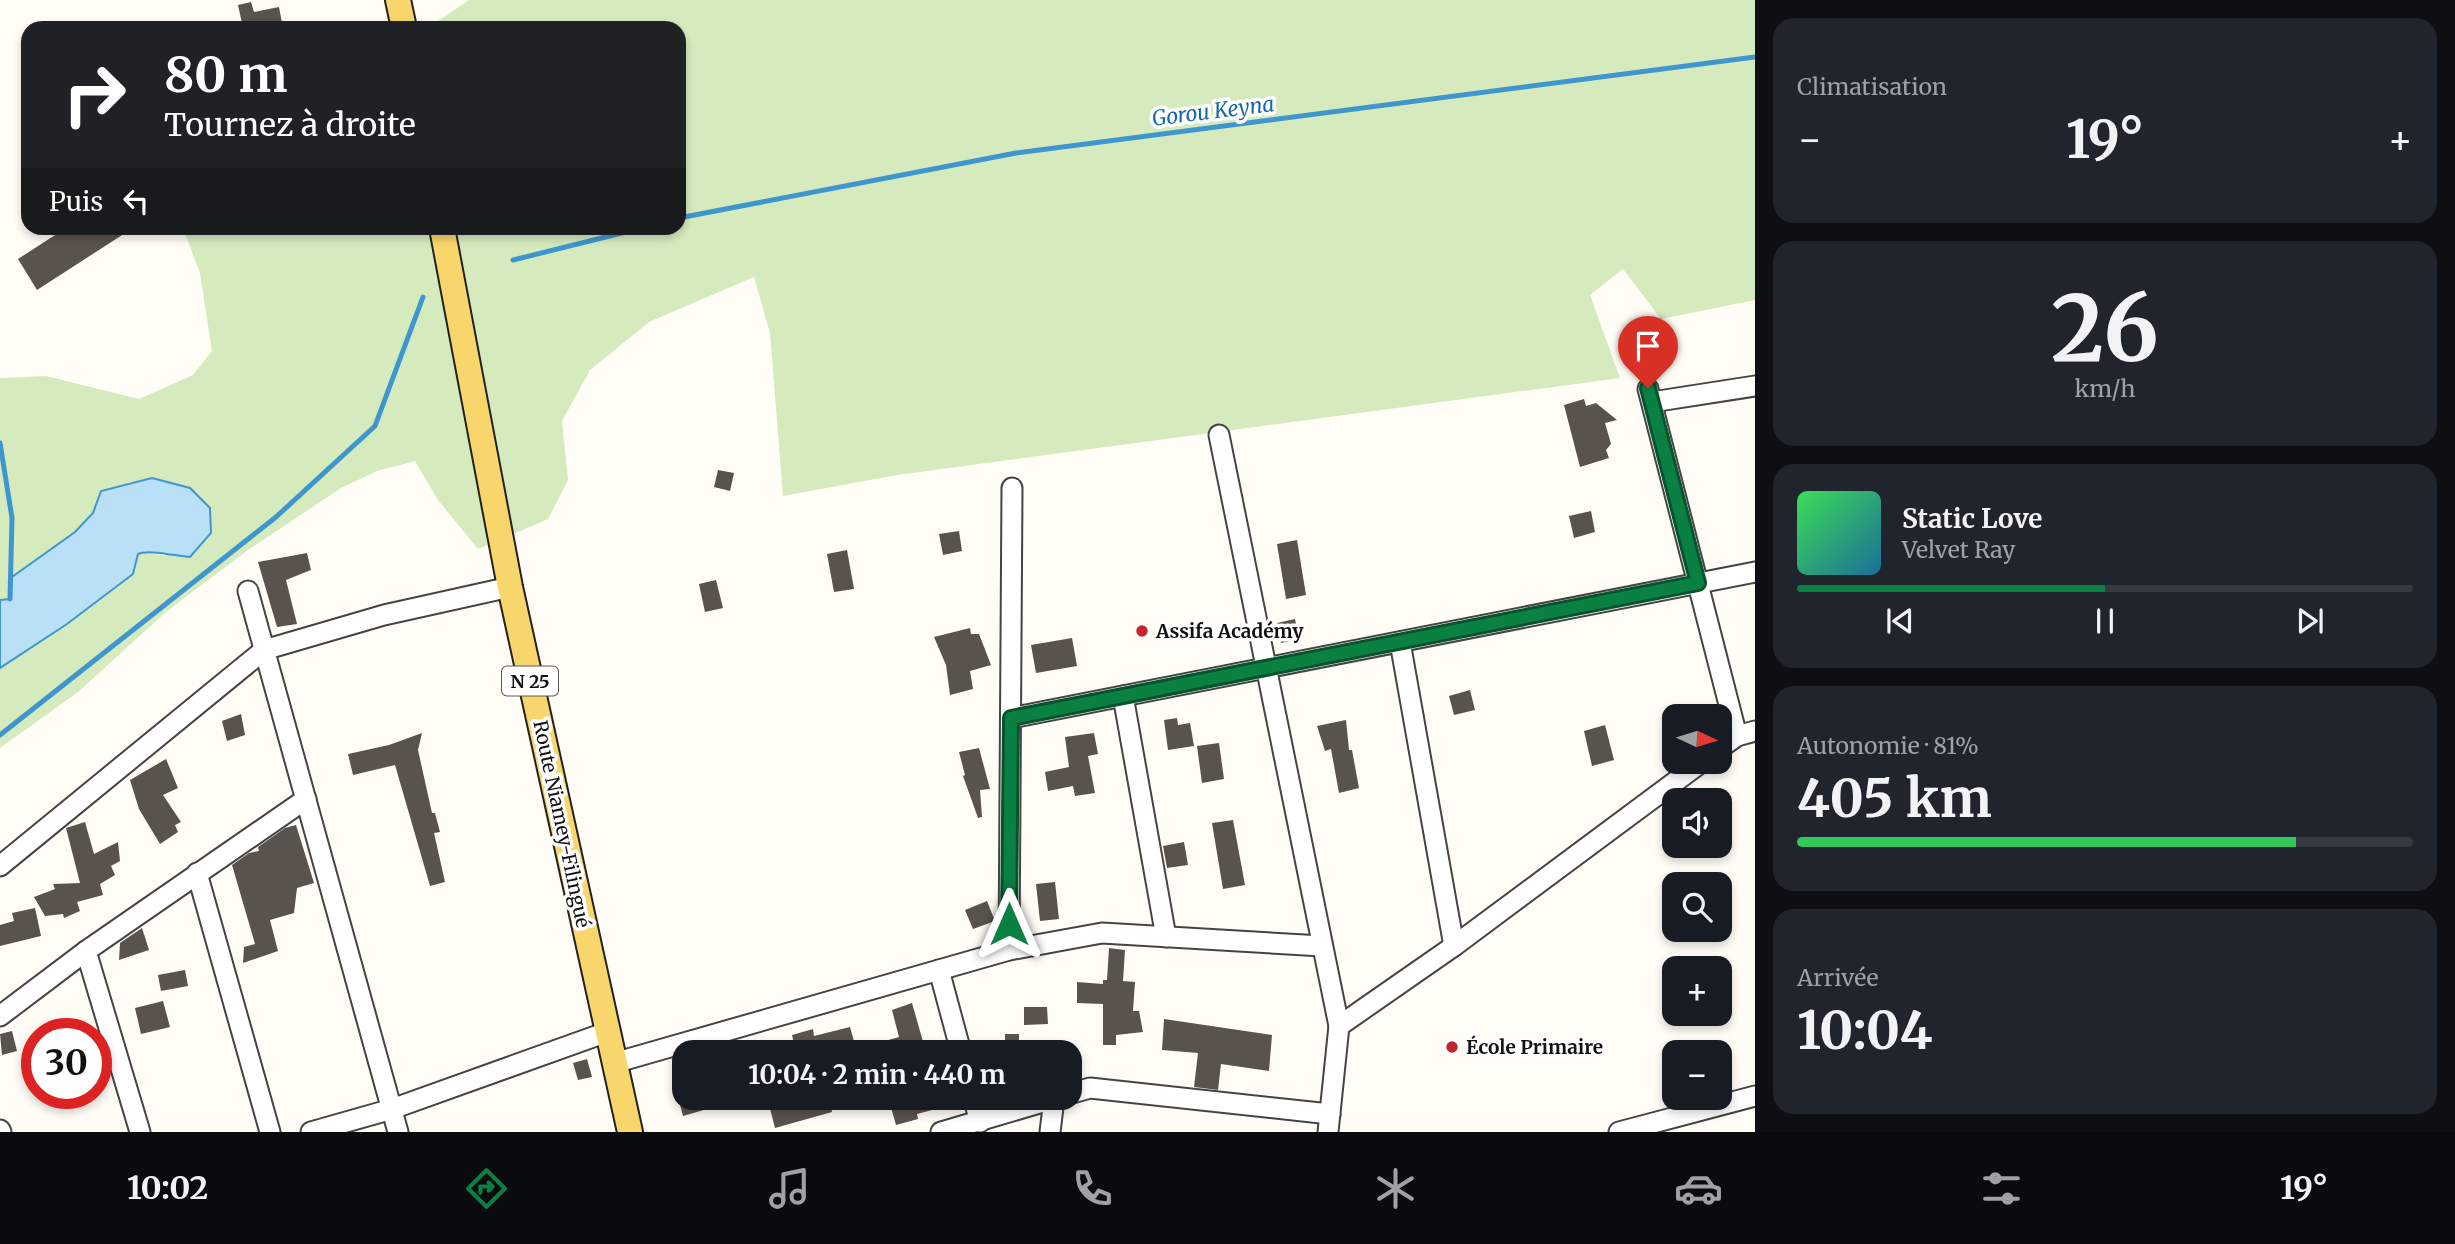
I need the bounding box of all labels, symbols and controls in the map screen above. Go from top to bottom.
text: 80 m [164,44,287,105]
icon: right [49,49,140,140]
text: Climatisation [1797,72,1947,101]
water label: Gorou Keyna [1150,90,1276,132]
text: Tournez à droite [164,105,416,145]
text: 19° [2066,107,2144,172]
text: − [1797,116,1822,163]
text: + [2388,116,2413,163]
icon: left [117,182,155,220]
text: Puis [49,185,103,218]
text: 26 [2051,271,2159,386]
pin [1618,316,1678,388]
icon: arrive [1629,327,1667,365]
text: km/h [2075,374,2135,403]
text: Static Love [1902,502,2042,535]
text: Velvet Ray [1902,535,2015,564]
icon: previous [1881,602,1919,640]
icon: pause [2086,602,2124,640]
icon: next [2291,602,2329,640]
place label: Assifa Académy [1155,619,1304,643]
marker: Assifa Académy [1134,623,1150,639]
road number: N 25 [502,666,558,696]
north arrow [1662,704,1732,774]
map controls [1662,704,1732,1110]
street label: Route Niamey-Filingué [528,718,596,930]
text: Autonomie · 81% [1797,731,1979,760]
text: 405 km [1797,766,1992,831]
button: sound [1662,788,1732,858]
button: search [1662,872,1732,942]
position arrow [972,887,1046,961]
button: + [1662,956,1732,1026]
text: Arrivée [1797,963,1879,992]
text: 10:04 [1797,998,1932,1063]
speed limit sign: 30 [21,1018,112,1109]
place label: École Primaire [1466,1035,1603,1059]
marker: École Primaire [1444,1039,1460,1055]
button: − [1662,1040,1732,1110]
text: 10:04 · 2 min · 440 m [748,1058,1006,1091]
icon: directions [462,1164,511,1213]
icon: music [765,1164,814,1213]
icon: phone [1068,1164,1117,1213]
icon: climate [1371,1164,1420,1213]
icon: car [1674,1164,1723,1213]
icon: filters [1977,1164,2026,1213]
text: 10:02 [127,1168,208,1208]
text: 19° [2280,1168,2328,1208]

